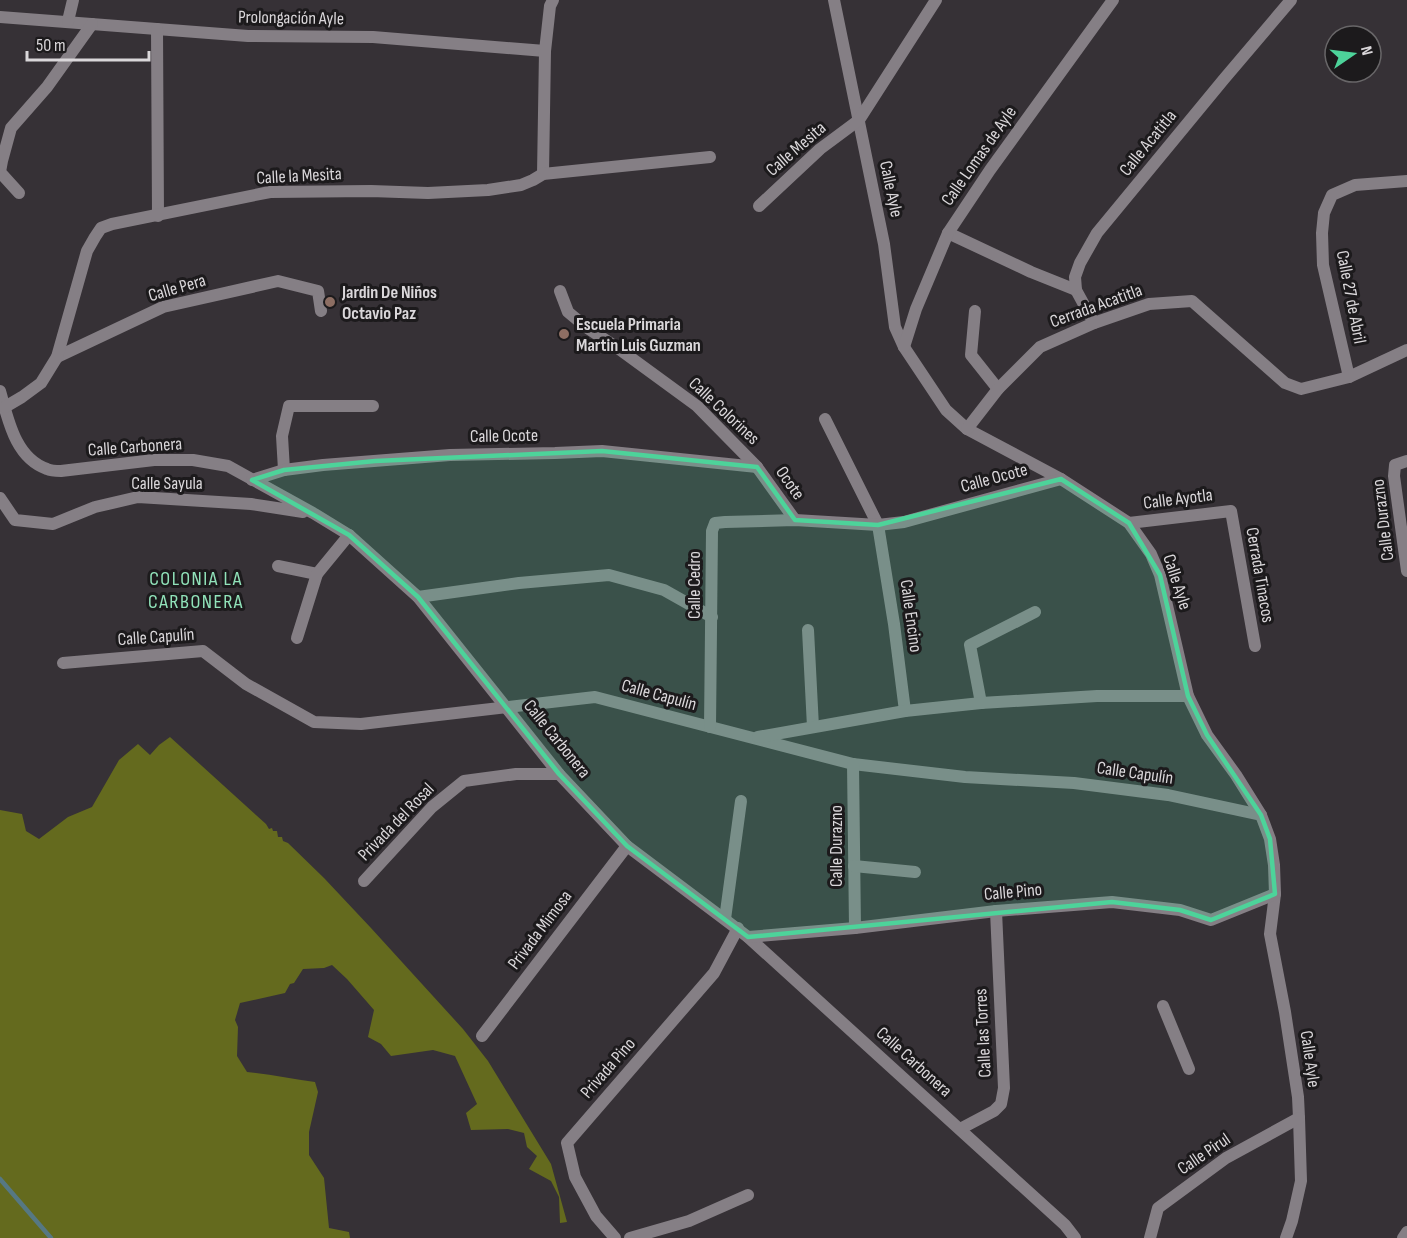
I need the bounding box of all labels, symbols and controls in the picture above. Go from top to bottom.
street label: Prolongación Ayle [238,7,344,29]
scale bar [27,24,148,62]
north arrow [1323,24,1383,84]
text: 50 m [36,35,66,56]
text: N [1356,44,1376,57]
street label: Calle Lomas de Ayle [937,102,1021,210]
street label: Calle Acatitla [1115,106,1181,180]
street label: Calle Mesita [762,117,830,181]
street label: Calle Ayle [875,159,907,219]
street label: Calle la Mesita [256,163,342,189]
street label: Calle 27 de Abril [1332,249,1370,345]
street label: Calle Pera [146,270,208,306]
street label: Cerrada Acatitla [1047,280,1145,332]
place label: Jardin De Niños Octavio Paz [341,282,437,324]
marker: Jardin De Niños Octavio Paz [323,295,337,309]
place label: Escuela Primaria Martin Luis Guzman [576,314,701,356]
marker: Escuela Primaria Martin Luis Guzman [557,327,571,341]
street label: Calle Colorines [684,373,764,449]
street label: Calle Ocote [470,425,538,447]
street label: Calle Carbonera [87,433,183,461]
street label: Calle Ocote [958,459,1030,497]
street label: Ocote [771,462,809,504]
street label: Calle Sayula [131,473,203,494]
street label: Calle Durazno [1368,478,1398,562]
street label: Calle Ayotla [1142,484,1214,514]
street label: Cerrada Tinacos [1241,526,1279,624]
street label: Calle Cedro [684,551,705,619]
street label: Calle Ayle [1158,552,1196,612]
district label: COLONIA LA CARBONERA [148,567,244,614]
street label: Calle Encino [896,578,926,654]
street label: Calle Capulín [117,624,195,650]
street label: Calle Capulín [619,675,699,715]
street label: Calle Carbonera [519,696,595,782]
street label: Calle Capulín [1095,757,1175,789]
street label: Privada del Rosal [354,779,438,865]
street label: Calle Durazno [826,805,847,887]
street label: Calle Pino [983,879,1043,905]
street label: Privada Mimosa [504,886,577,974]
street label: Calle las Torres [970,988,996,1078]
street label: Calle Carbonera [872,1023,956,1101]
street label: Calle Ayle [1296,1029,1324,1089]
street label: Privada Pino [576,1034,640,1102]
street label: Calle Pirul [1174,1129,1234,1179]

